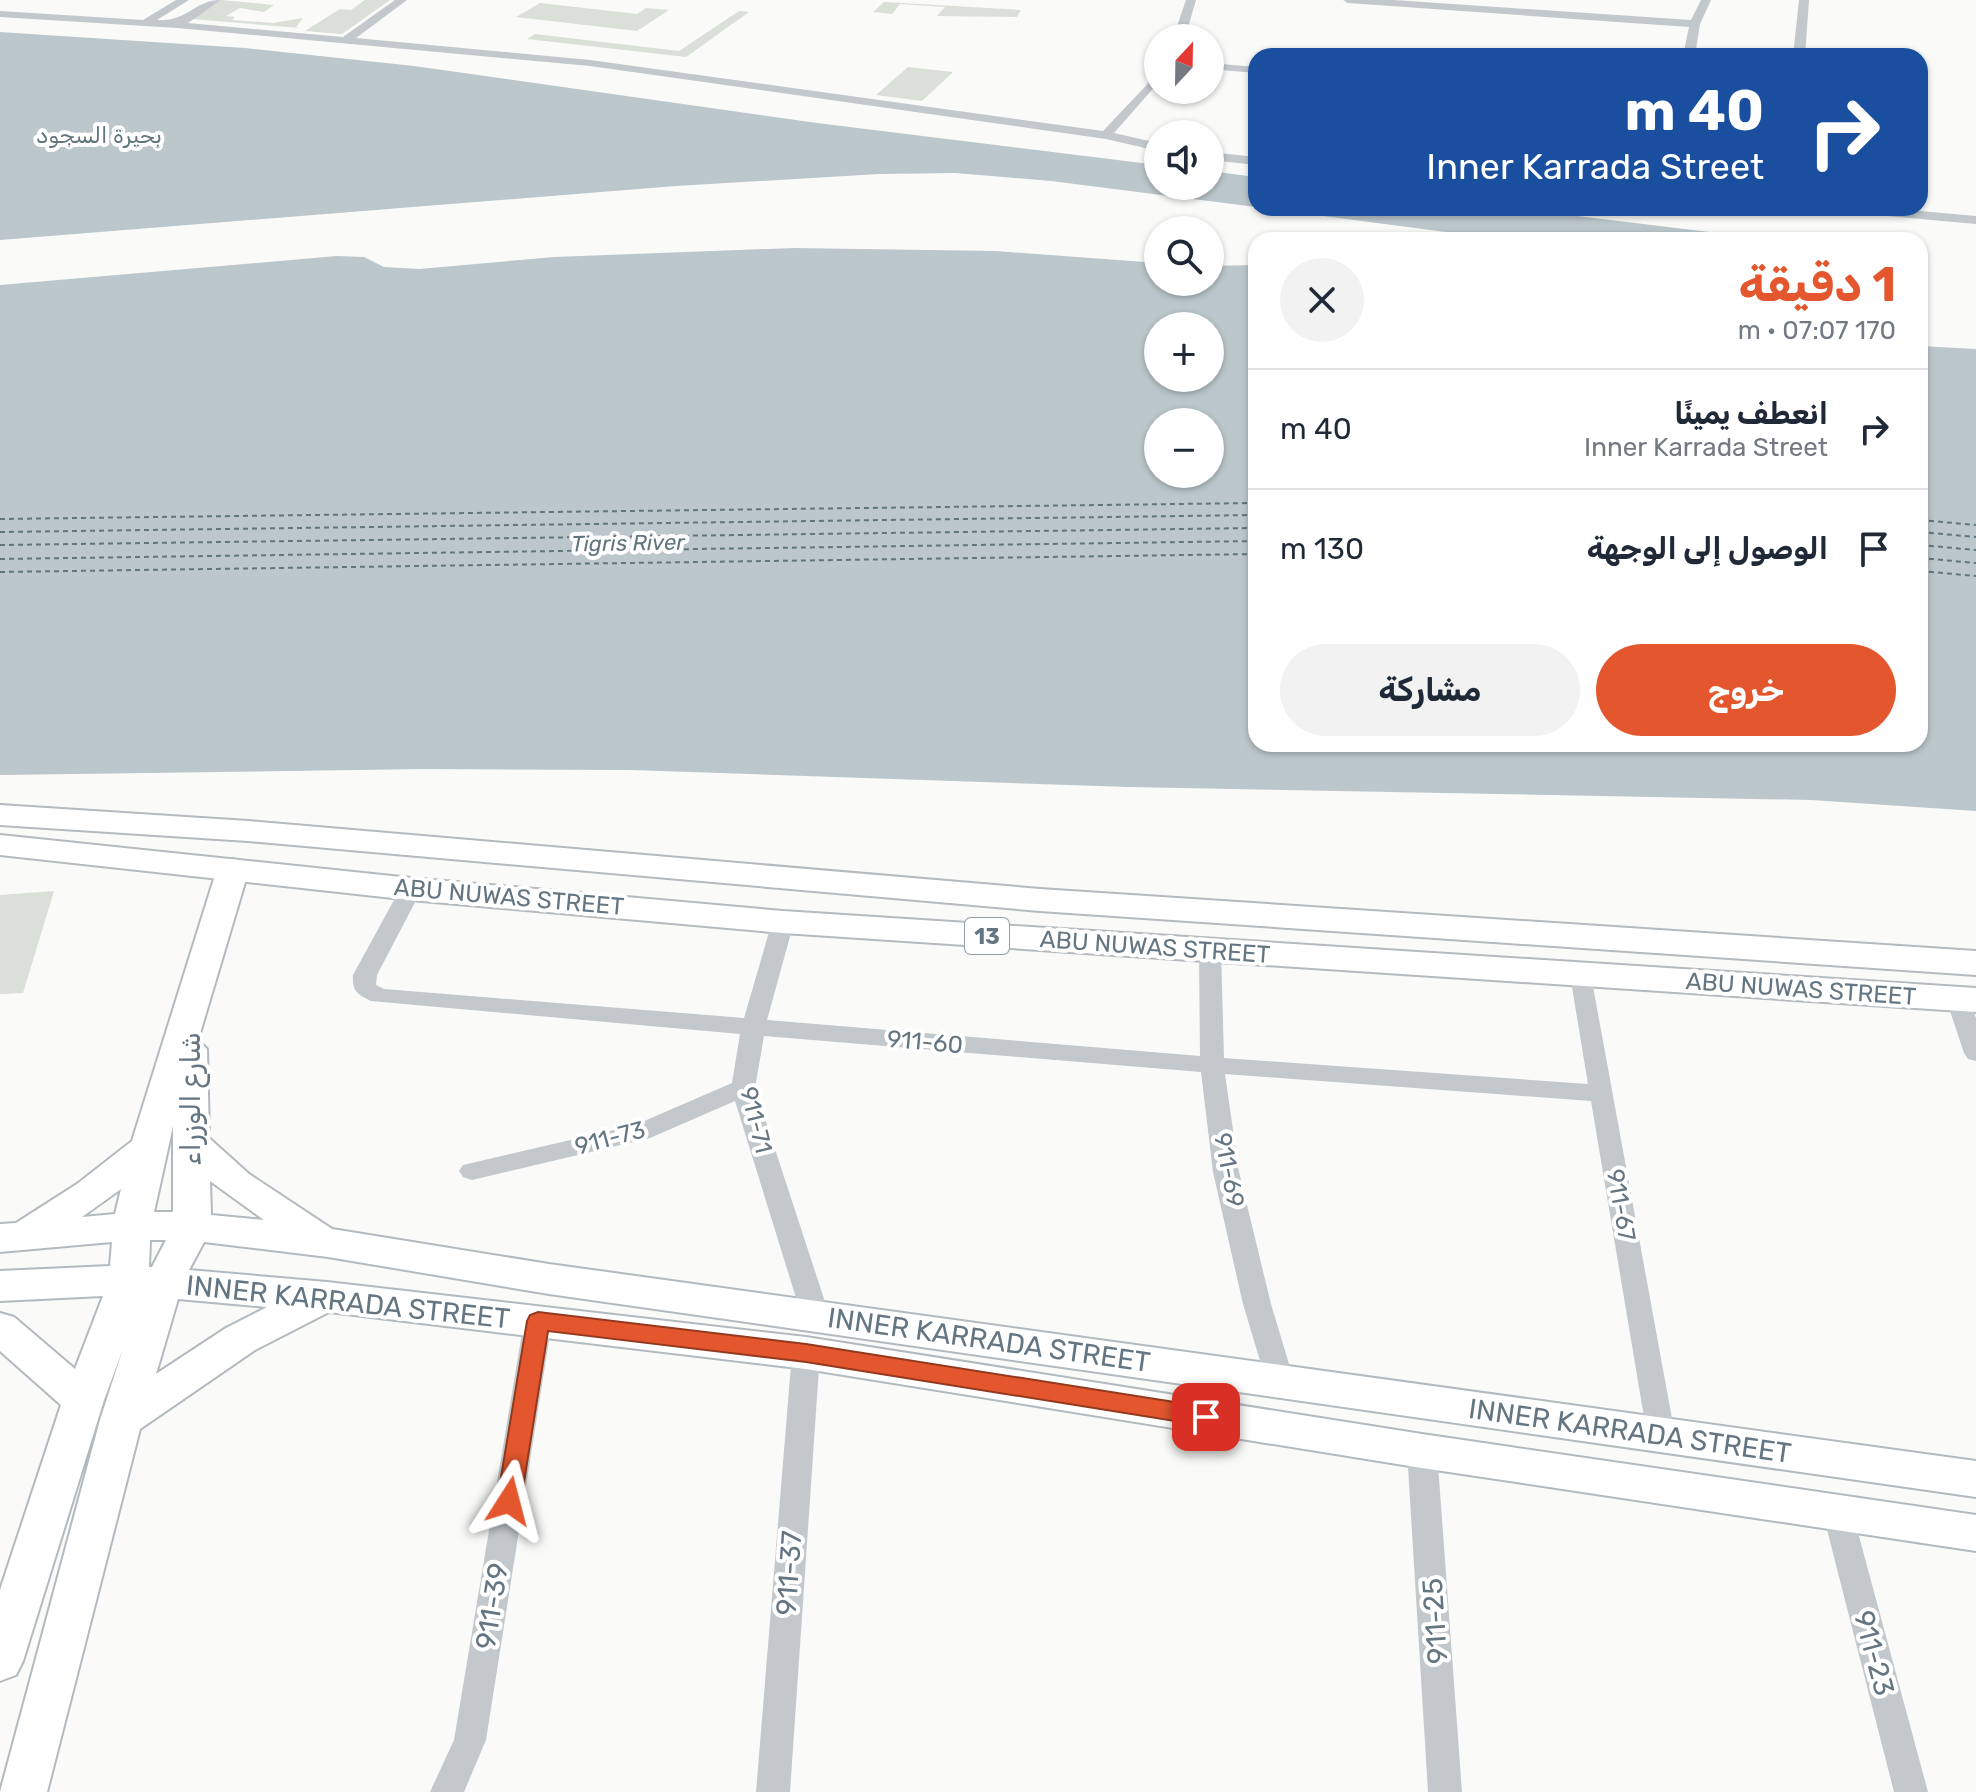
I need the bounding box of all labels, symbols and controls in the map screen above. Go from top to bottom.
north arrow [1144,24,1224,104]
map controls [1144,24,1224,488]
text: 40 m [1624,78,1764,144]
icon: right [1792,80,1896,184]
button: sound [1144,120,1224,200]
water label: بحيرة السجود [36,122,162,149]
text: Inner Karrada Street [1426,145,1764,188]
button: search [1144,216,1224,296]
text: 1 دقيقة [1739,256,1896,313]
button: close [1280,258,1364,342]
button: + [1144,312,1224,392]
text: 170 m · 07:07 [1738,315,1896,346]
text: انعطف يمينًا [1674,396,1828,432]
icon: right [1852,407,1896,451]
button: − [1144,408,1224,488]
text: 40 m [1280,411,1352,447]
text: Inner Karrada Street [1584,432,1828,463]
icon: arrive [1852,527,1896,571]
water label: Tigris River [571,528,686,557]
text: 130 m [1280,531,1364,567]
text: الوصول إلى الوجهة [1587,531,1828,567]
button: مشاركة [1280,644,1580,736]
button: خروج [1596,644,1896,736]
street label: ABU NUWAS STREET [393,873,625,921]
road number: 13 [965,918,1009,954]
street label: ABU NUWAS STREET [1039,925,1271,969]
street label: ABU NUWAS STREET [1685,967,1917,1011]
street label: 911-60 [886,1025,964,1059]
street label: شارع الوزراء [174,1032,210,1166]
street label: 911-71 [734,1084,778,1156]
street label: 911-73 [572,1115,648,1161]
street label: 911-69 [1208,1130,1250,1210]
street label: 911-67 [1601,1167,1641,1243]
street label: INNER KARRADA STREET [184,1269,512,1335]
street label: INNER KARRADA STREET [826,1301,1152,1379]
pin [1172,1383,1240,1451]
street label: INNER KARRADA STREET [1467,1392,1793,1470]
icon: arrive [1184,1395,1228,1439]
position arrow [467,1459,551,1543]
street label: 911-37 [770,1530,808,1616]
street label: 911-39 [469,1560,515,1652]
street label: 911-25 [1416,1577,1454,1665]
street label: 911-23 [1847,1607,1901,1699]

